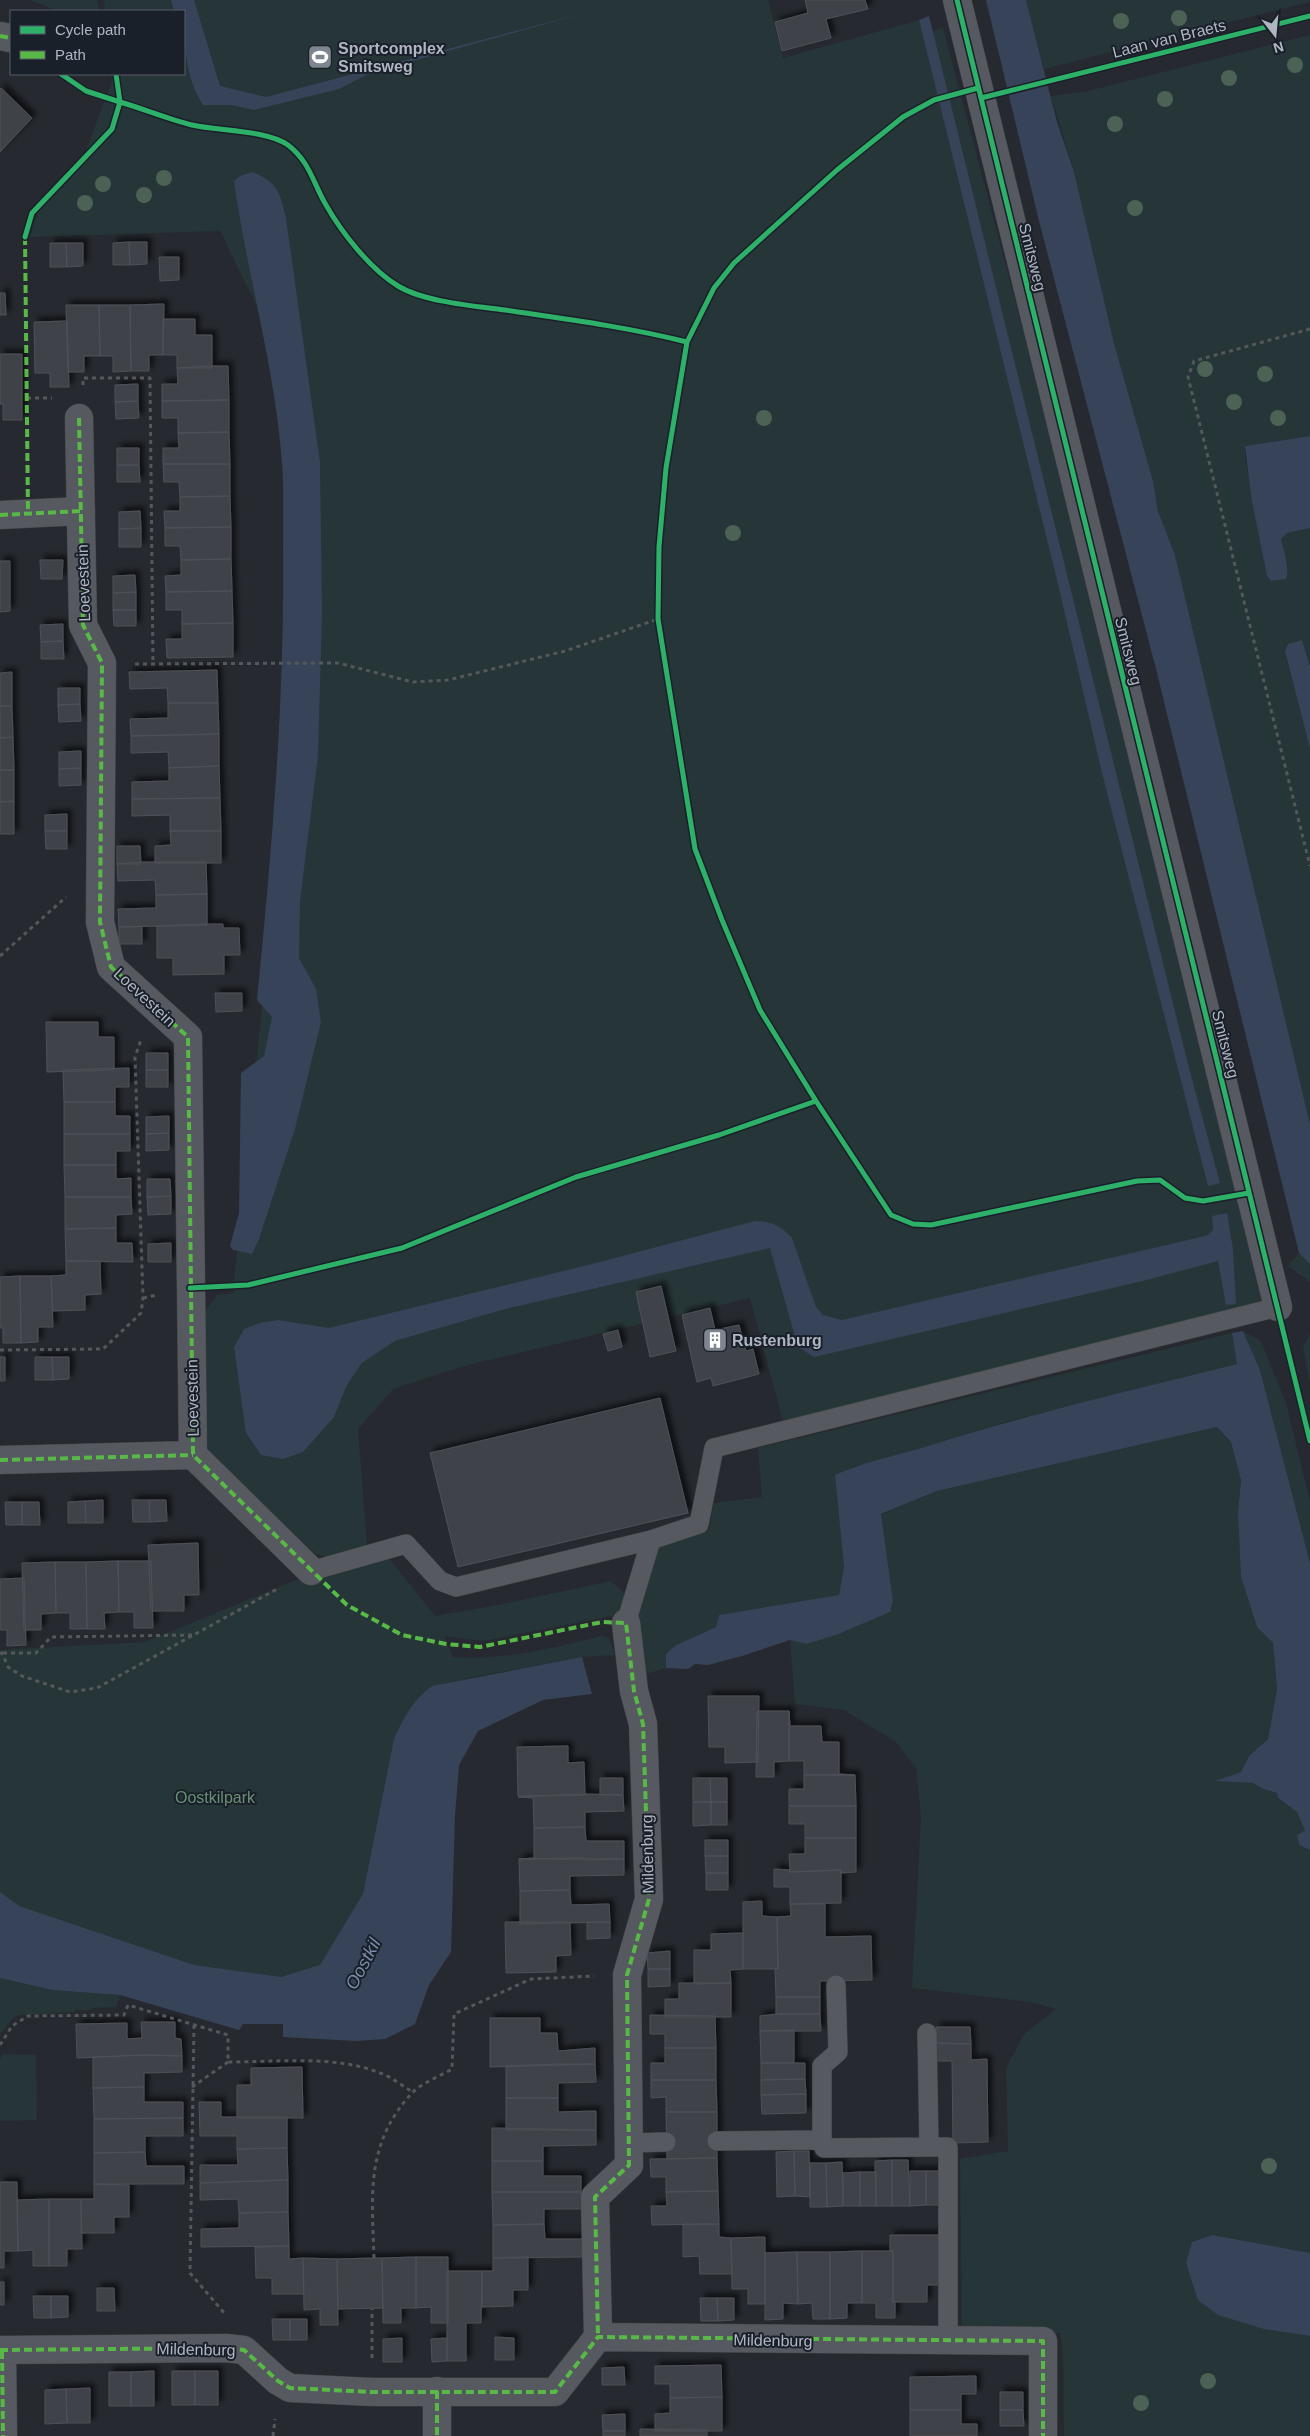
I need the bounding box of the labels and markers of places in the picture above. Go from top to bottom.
place label: Sportcomplex Smitsweg [338,40,445,75]
sports icon: Sportcomplex Smitsweg [307,44,333,70]
building icon: Rustenburg [702,1327,728,1353]
place label: Rustenburg [732,1332,822,1349]

